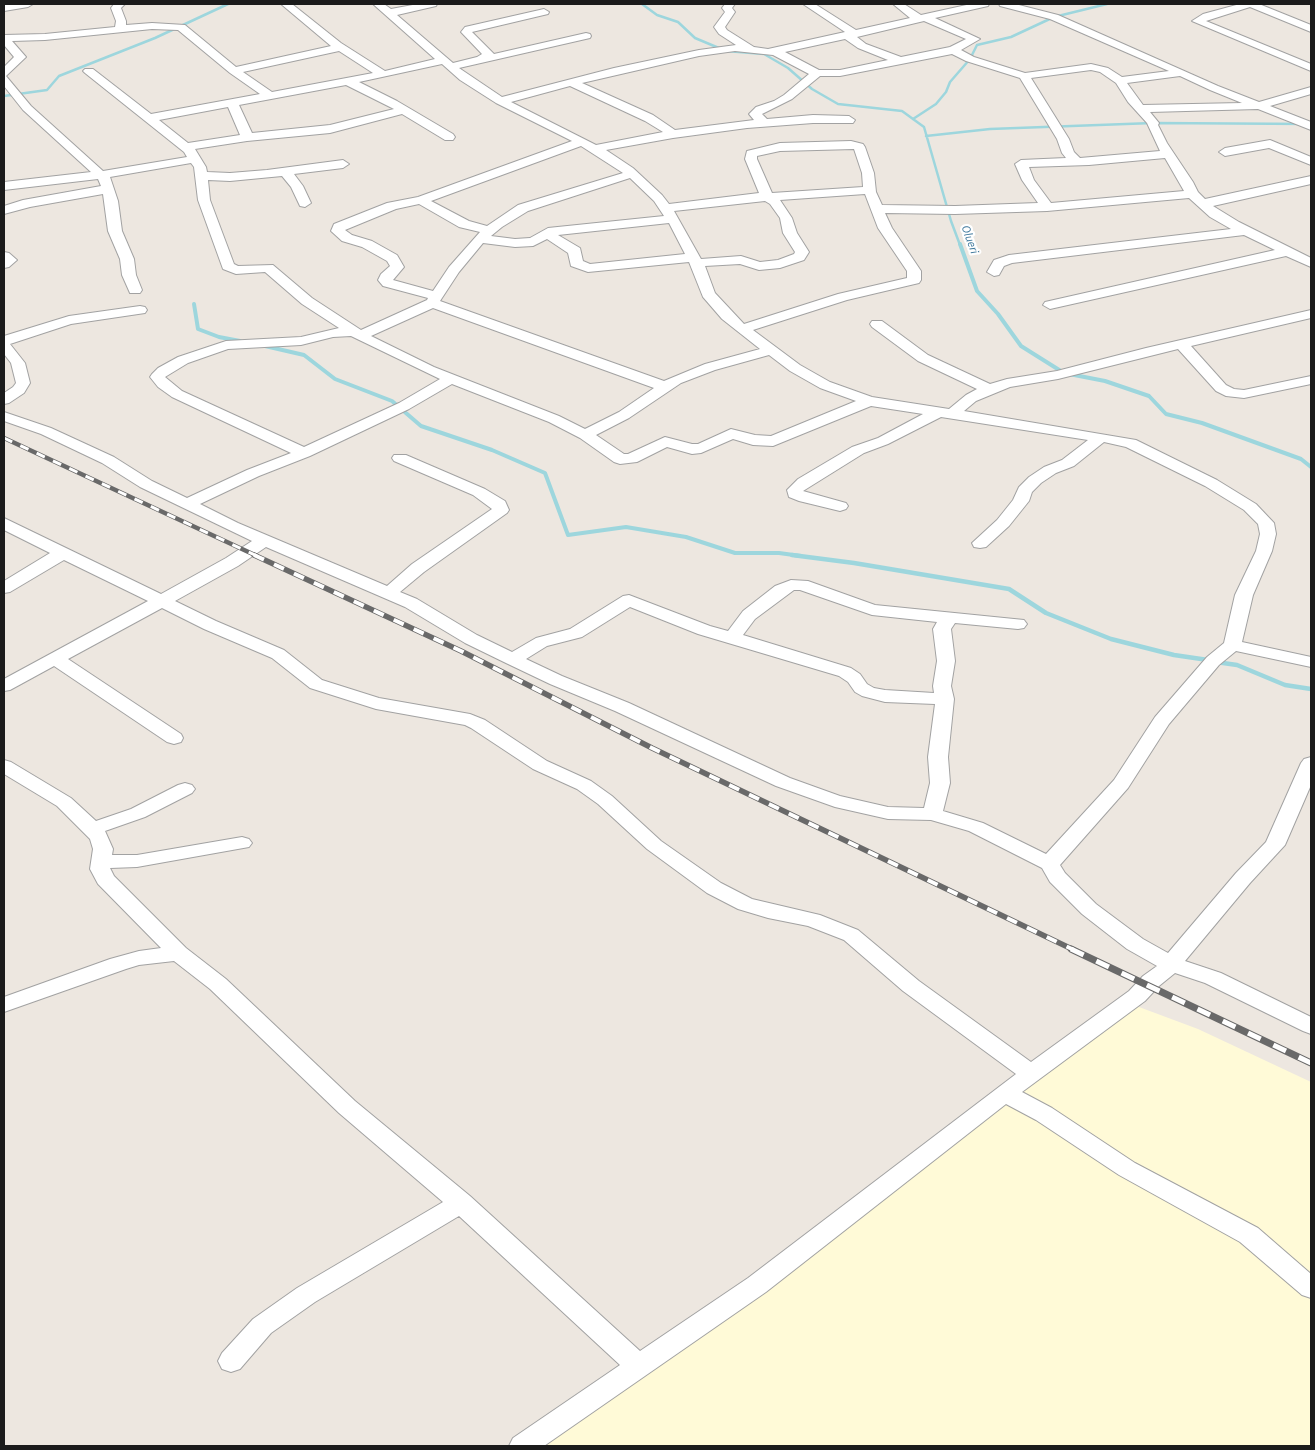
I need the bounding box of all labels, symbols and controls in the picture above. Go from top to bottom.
water label: Olueri [957,224,981,256]

